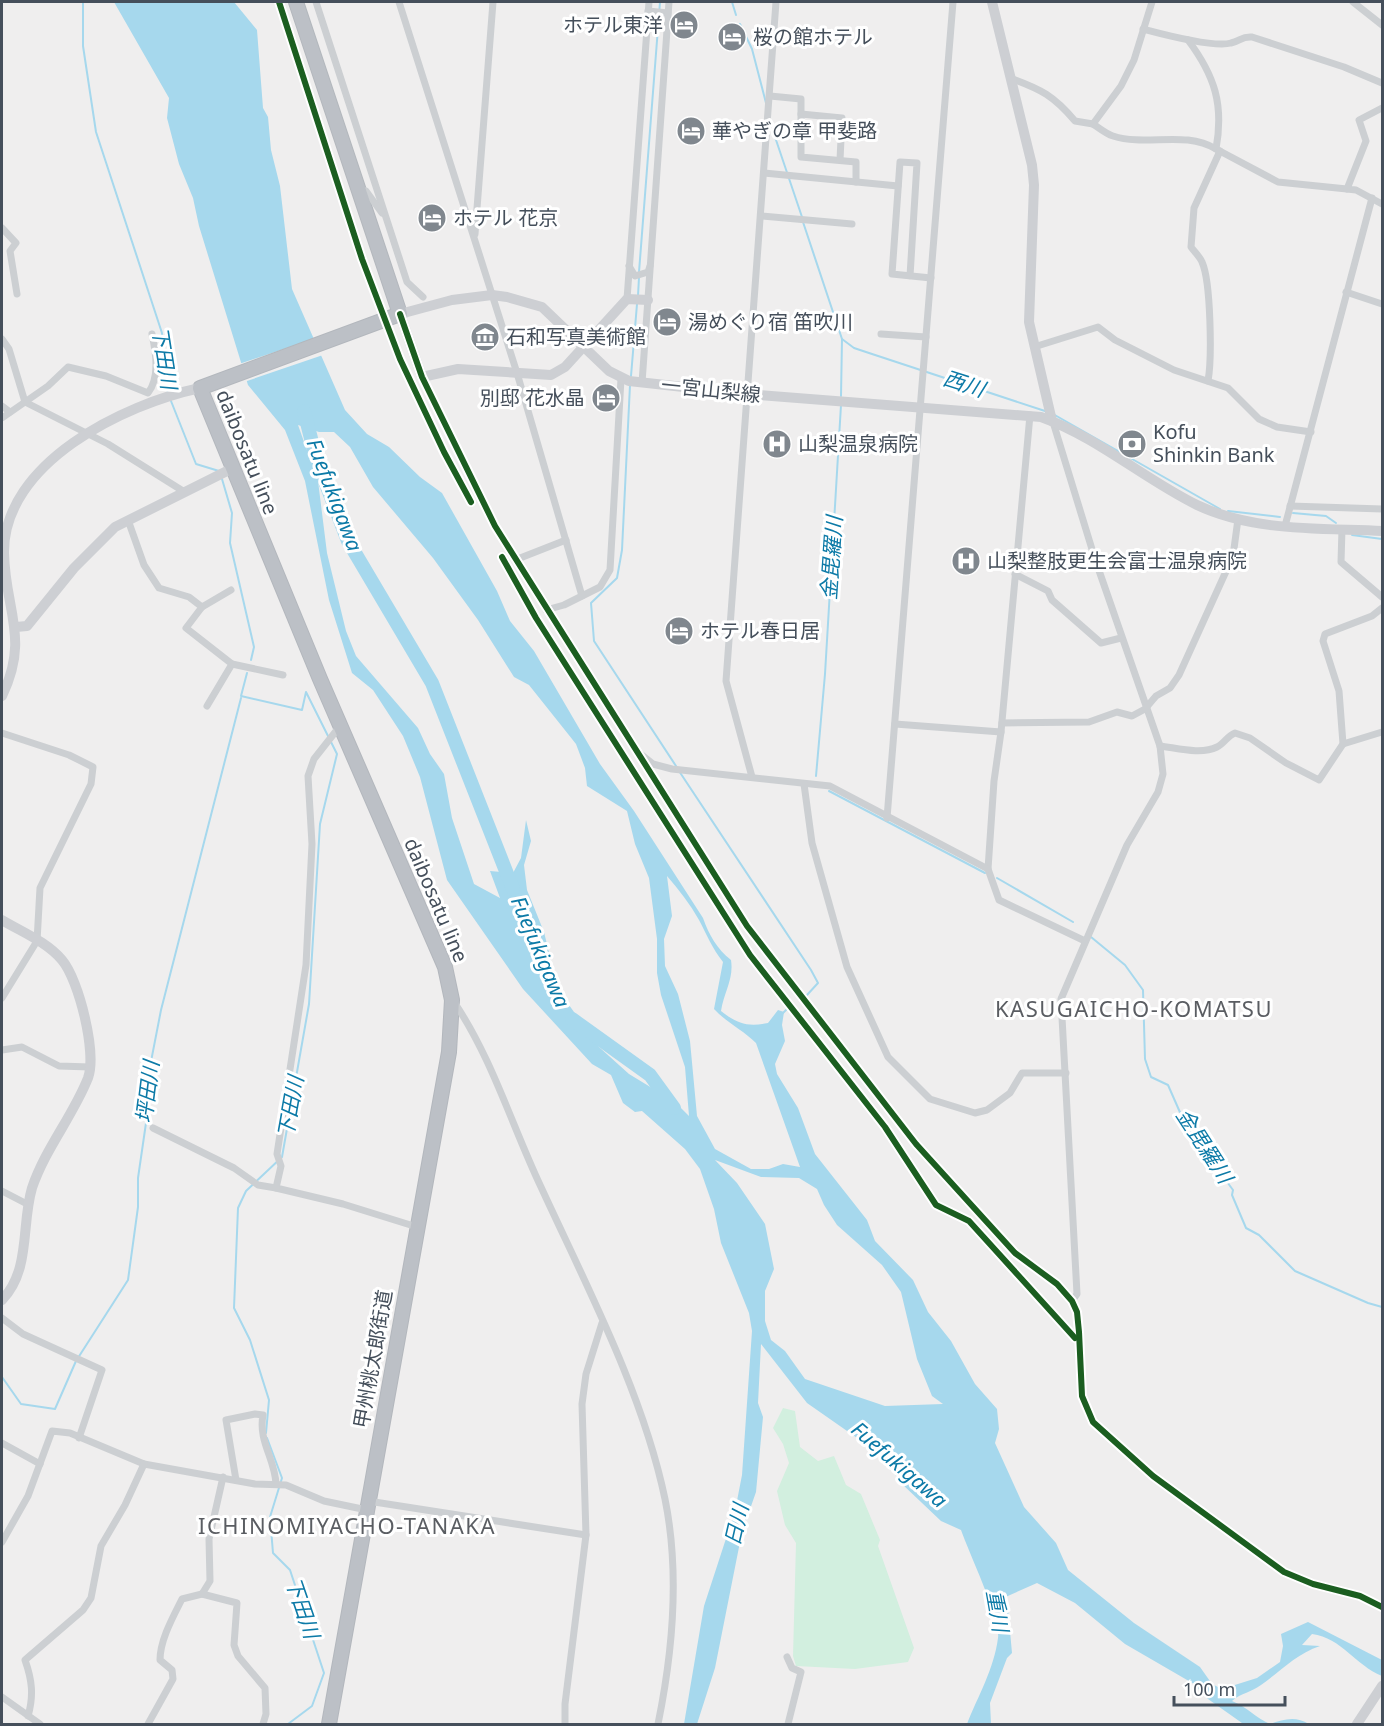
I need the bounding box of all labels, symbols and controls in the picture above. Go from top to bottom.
hotel icon: ホテル東洋 [668,9,700,41]
place label: ホテル東洋 [563,11,663,38]
hotel icon: 桜の館ホテル [716,21,748,53]
place label: 桜の館ホテル [753,23,873,50]
hotel icon: 華やぎの章 甲斐路 [675,115,707,147]
place label: 華やぎの章 甲斐路 [712,117,877,144]
hotel icon: ホテル 花京 [416,202,448,234]
place label: ホテル 花京 [453,204,558,231]
hotel icon: 湯めぐり宿 笛吹川 [651,306,683,338]
place label: 湯めぐり宿 笛吹川 [688,308,853,335]
museum icon: 石和写真美術館 [469,321,501,353]
place label: 石和写真美術館 [506,323,646,350]
water label: 下田川 [146,325,184,393]
water label: 西川 [940,363,991,403]
street label: 一宮山梨線 [660,371,762,408]
hotel icon: 別邸 花水晶 [590,382,622,414]
place label: 別邸 花水晶 [480,384,585,411]
street label: daibosatu line [210,385,285,518]
place label: Kofu Shinkin Bank [1153,418,1275,468]
hospital icon: 山梨温泉病院 [761,428,793,460]
bank icon: Kofu Shinkin Bank [1116,428,1148,460]
place label: 山梨温泉病院 [798,430,918,457]
water label: Fuefukigawa [301,434,369,555]
water label: 金毘羅川 [814,513,848,601]
hospital icon: 山梨整肢更生会富士温泉病院 [950,545,982,577]
place label: 山梨整肢更生会富士温泉病院 [987,547,1247,574]
hotel icon: ホテル春日居 [663,615,695,647]
place label: ホテル春日居 [700,617,820,644]
street label: daibosatu line [398,833,475,966]
water label: Fuefukigawa [505,892,577,1012]
district label: KASUGAICHO-KOMATSU [995,993,1273,1023]
water label: 坪田川 [129,1057,165,1125]
water label: 下田川 [271,1071,310,1140]
water label: 金毘羅川 [1170,1103,1241,1190]
street label: 甲州桃太郎街道 [347,1288,398,1430]
water label: Fuefukigawa [846,1415,954,1514]
water label: 日川 [718,1499,755,1548]
district label: ICHINOMIYACHO-TANAKA [198,1510,496,1540]
water label: 下田川 [279,1573,327,1644]
water label: 重川 [981,1588,1016,1636]
scale bar [1174,1669,1285,1707]
text: 100 m [1183,1677,1235,1701]

